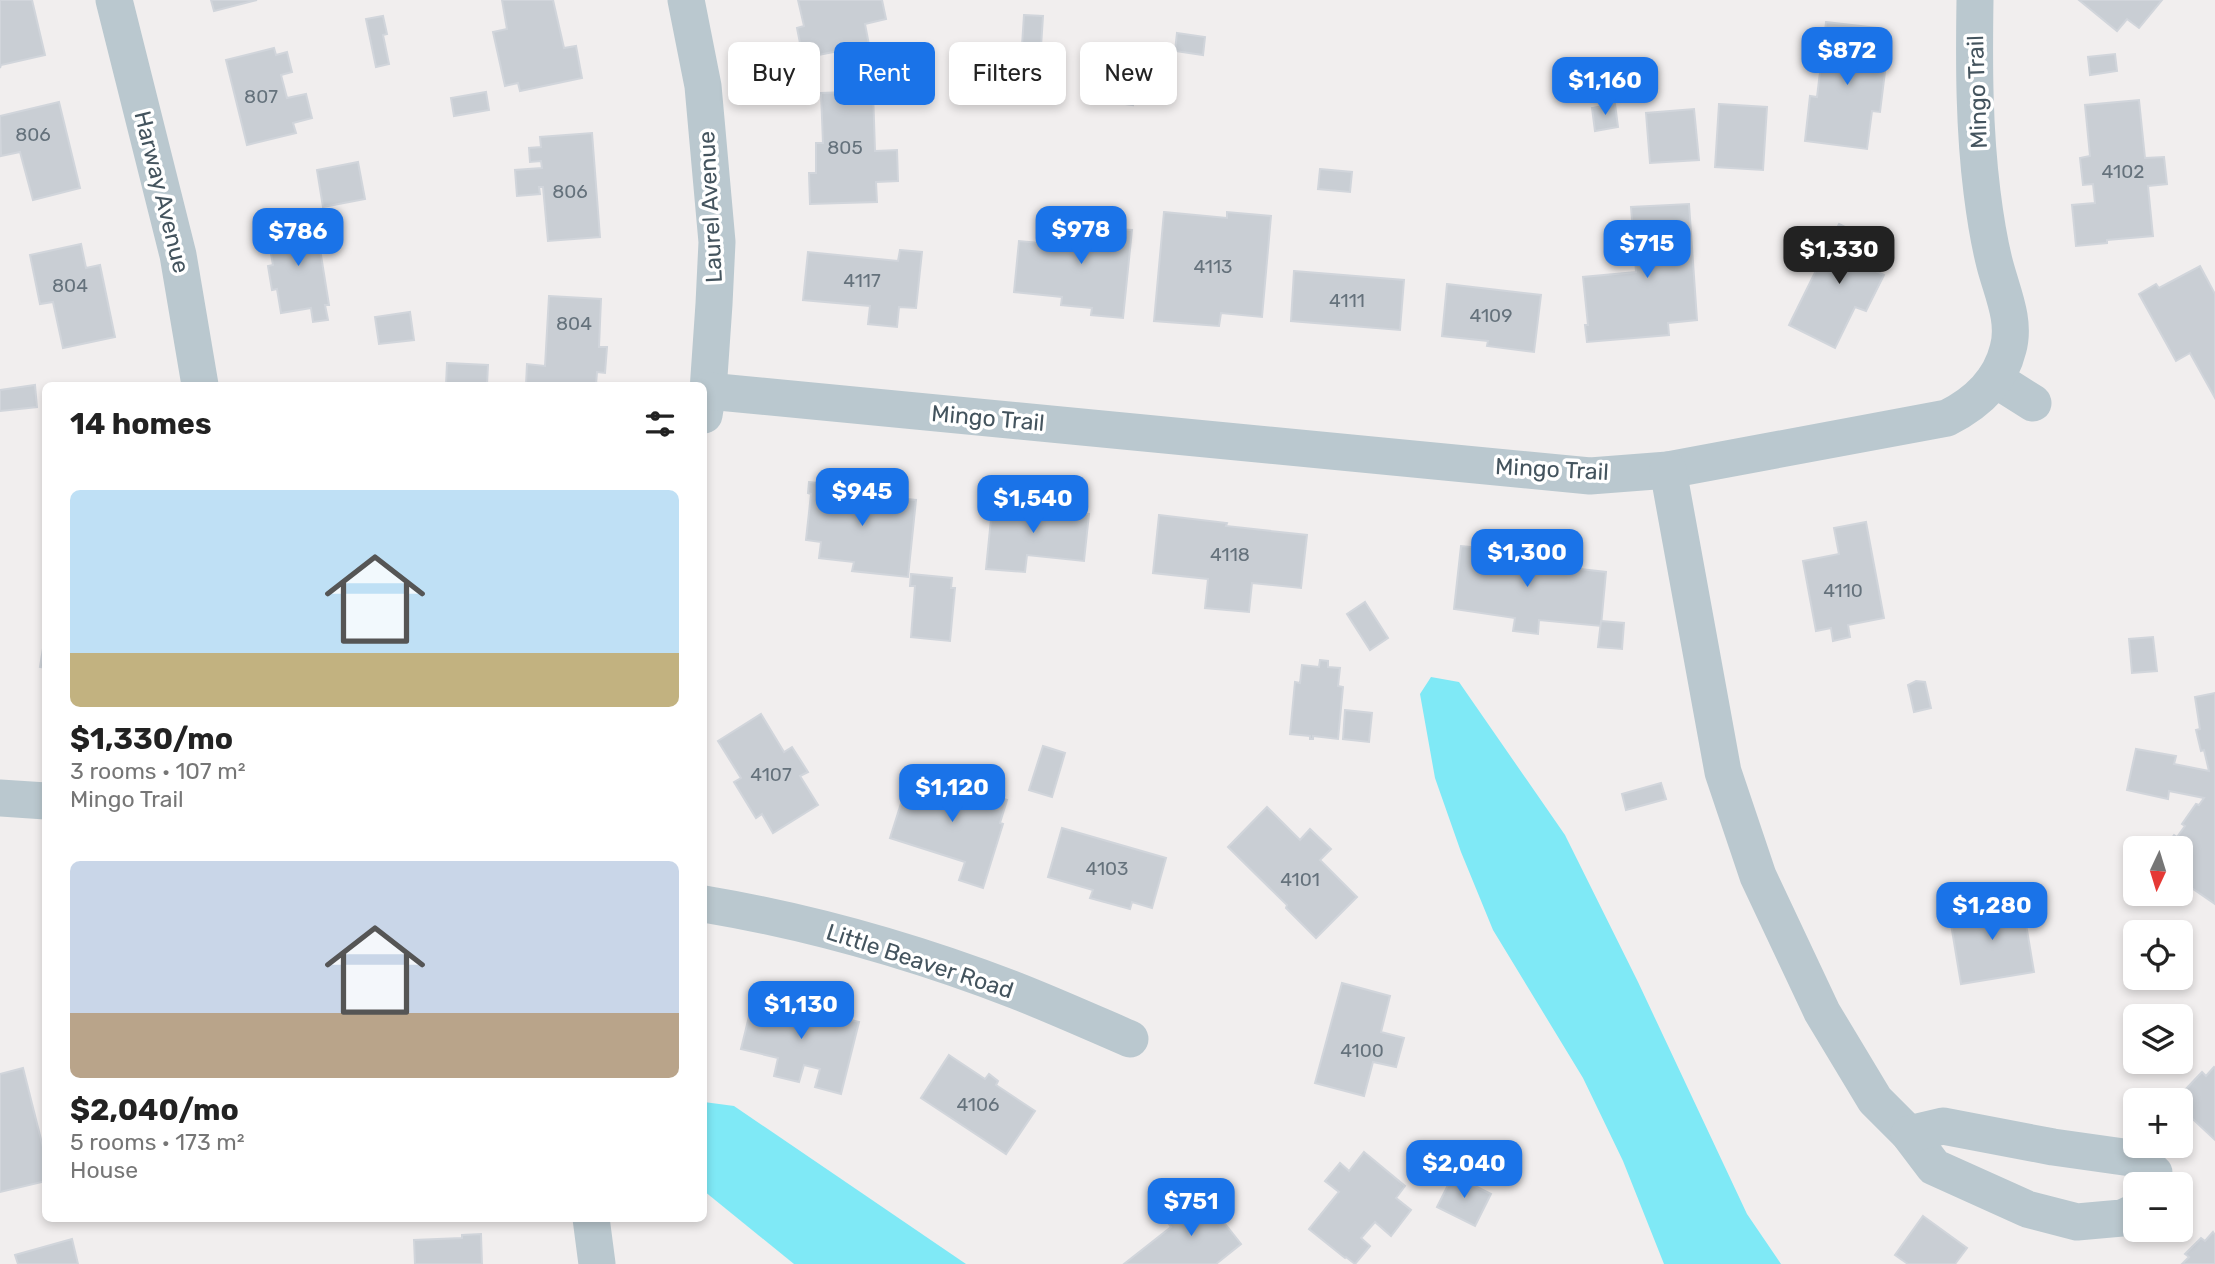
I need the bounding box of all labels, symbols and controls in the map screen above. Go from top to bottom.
pin: $872 [1806,28,1888,87]
street label: Mingo Trail [1961,35,1993,149]
text: $872 [1817,36,1877,64]
chip: Buy [728,42,820,105]
chip: Rent [834,42,935,105]
chip: Filters [949,42,1066,105]
chip: New [1080,42,1177,105]
pin: $1,160 [1548,58,1662,117]
text: $1,160 [1568,66,1642,94]
house number: 807 [244,85,278,108]
street label: Harway Avenue [128,108,196,276]
house number: 806 [15,123,51,146]
street label: Laurel Avenue [692,130,728,284]
house number: 805 [827,136,863,159]
house number: 4102 [2102,160,2144,183]
house number: 806 [552,180,588,203]
pin: $978 [1040,206,1122,266]
pin: $786 [257,208,339,268]
text: $978 [1052,215,1110,243]
text: $786 [268,217,328,245]
pin: $715 [1606,220,1688,280]
pin: $1,330 [1782,226,1896,286]
text: $715 [1620,229,1674,257]
text: $1,330 [1799,235,1879,263]
house number: 4113 [1193,255,1233,278]
house number: 4117 [843,269,881,292]
house number: 804 [52,274,88,297]
house number: 4111 [1329,289,1365,312]
house number: 4109 [1470,304,1512,327]
house number: 804 [556,312,592,335]
street label: Mingo Trail [930,399,1046,437]
icon: filters [641,405,679,443]
text: 14 homes [70,406,212,442]
street label: Mingo Trail [1495,452,1609,486]
pin: $945 [821,468,903,528]
pin: $1,540 [976,476,1090,535]
text: $945 [832,477,892,505]
text: $1,540 [993,484,1073,512]
pin: $1,300 [1470,530,1584,589]
icon: home [312,536,438,662]
text: $1,300 [1487,538,1567,566]
house number: 4118 [1210,543,1250,566]
house number: 4110 [1823,579,1863,602]
text: $1,330/mo [70,721,233,757]
text: 3 rooms · 107 m² [70,757,246,785]
house number: 4107 [750,763,792,786]
pin: $1,120 [895,764,1009,824]
text: $1,120 [915,773,989,801]
text: Mingo Trail [70,785,184,813]
north arrow [2123,836,2193,906]
map controls [2123,836,2193,1242]
house number: 4103 [1085,857,1129,880]
house number: 4101 [1280,868,1320,891]
pin: $1,280 [1935,883,2049,942]
text: $1,280 [1952,891,2032,919]
icon: home [312,907,438,1033]
street label: Little Beaver Road [823,918,1017,1004]
button: locate [2123,920,2193,990]
pin: $1,130 [744,982,858,1041]
text: $1,130 [764,990,838,1018]
button: layers [2123,1004,2193,1074]
house number: 4100 [1340,1039,1384,1062]
button: + [2123,1088,2193,1158]
text: $2,040/mo [70,1092,239,1128]
house number: 4106 [956,1093,1000,1116]
text: 5 rooms · 173 m² [70,1128,245,1156]
pin: $2,040 [1407,1140,1521,1200]
text: $2,040 [1422,1149,1506,1177]
text: House [70,1156,138,1184]
button: − [2123,1172,2193,1242]
pin: $751 [1150,1178,1232,1238]
text: $751 [1164,1187,1218,1215]

